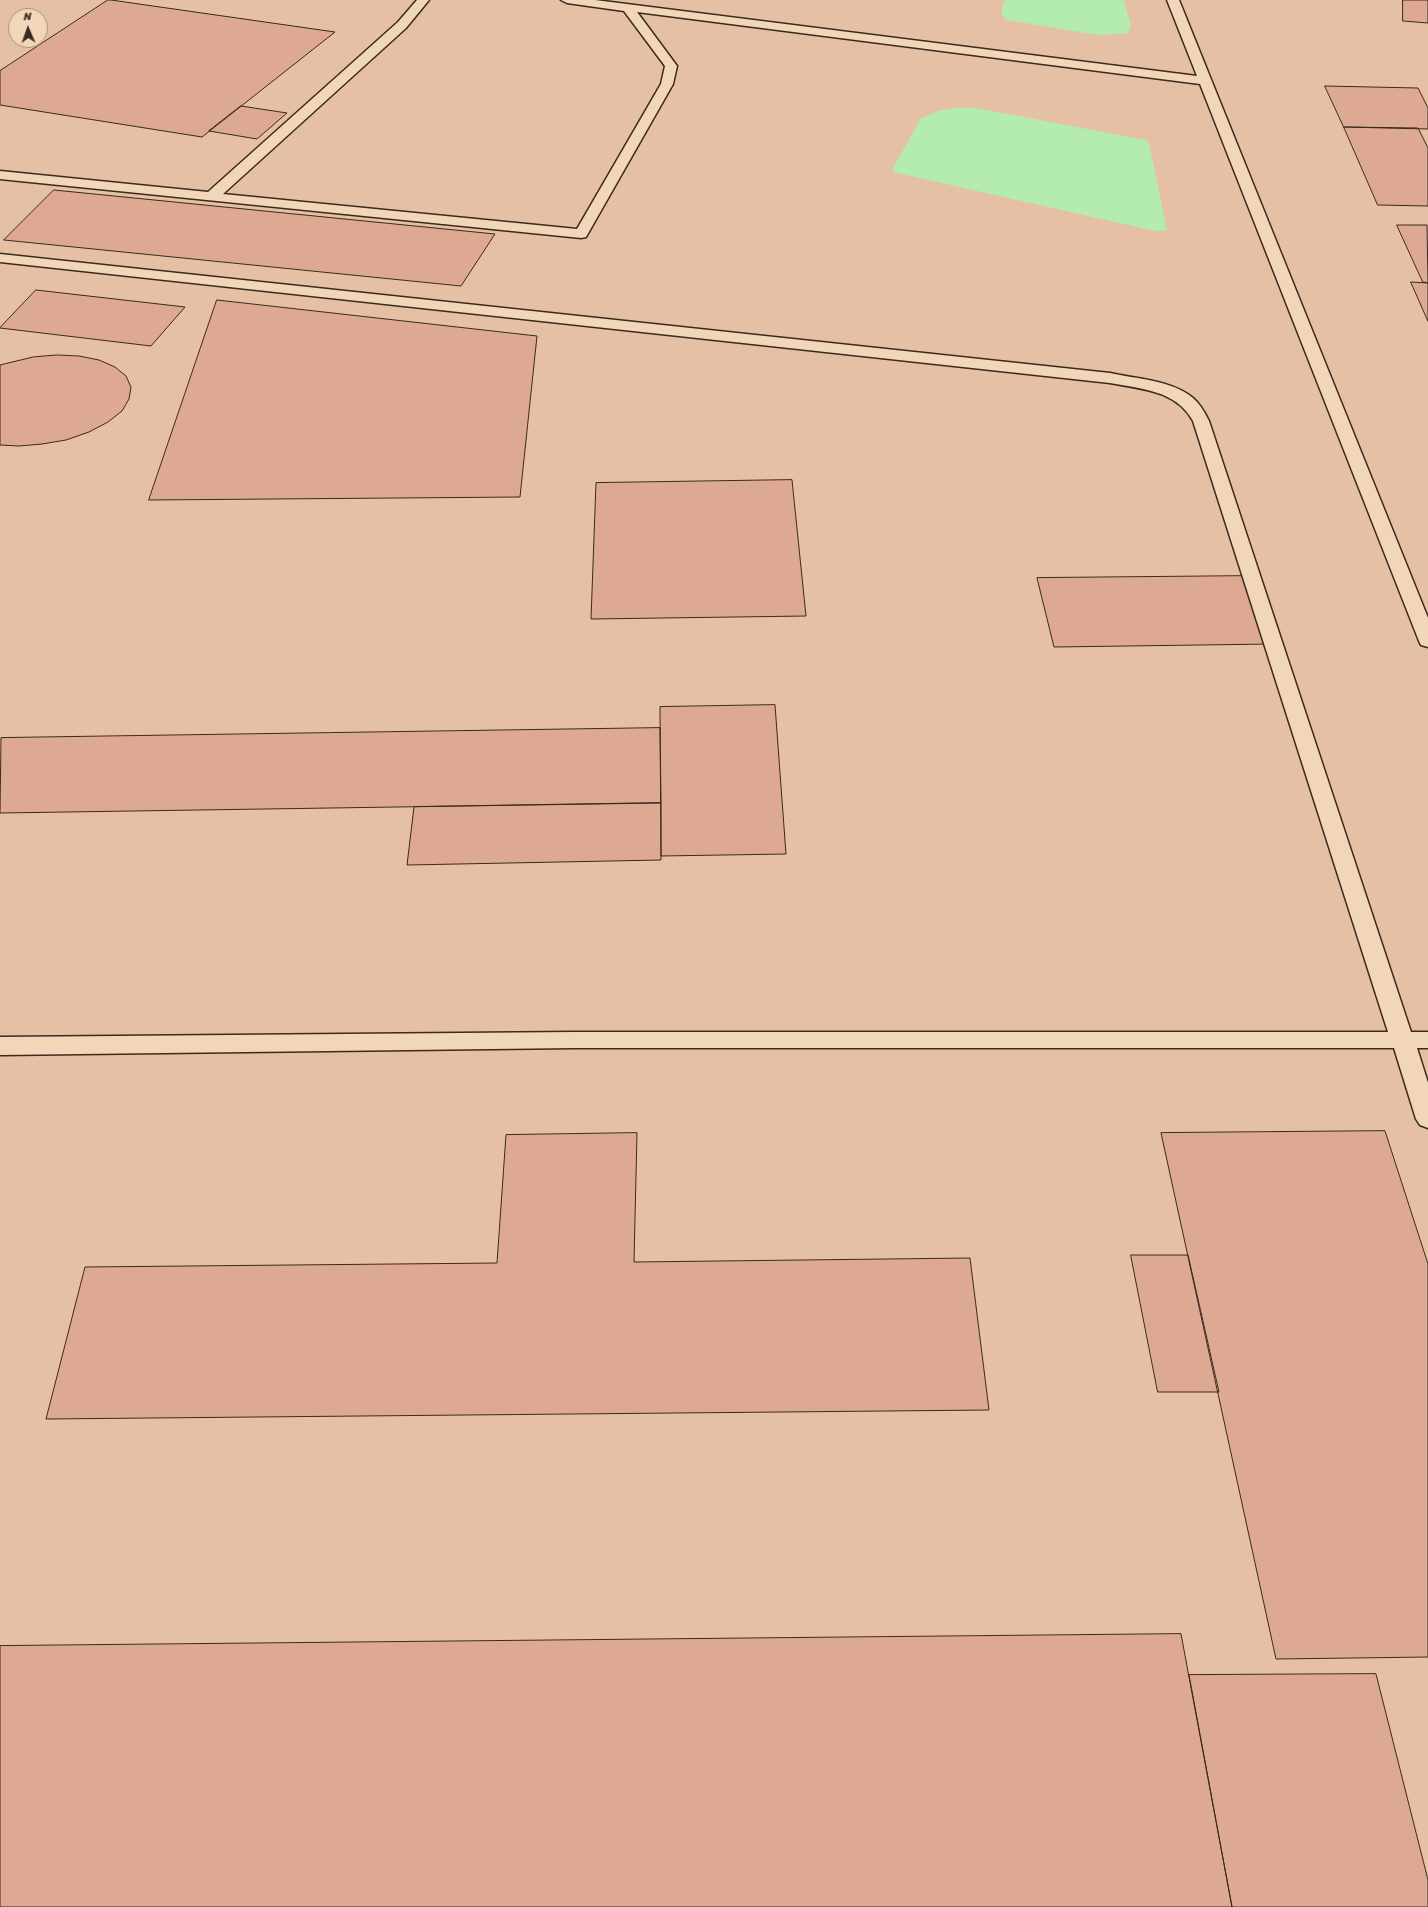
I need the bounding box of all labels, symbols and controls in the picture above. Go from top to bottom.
text: N [23,7,32,26]
north arrow [8,8,48,48]

